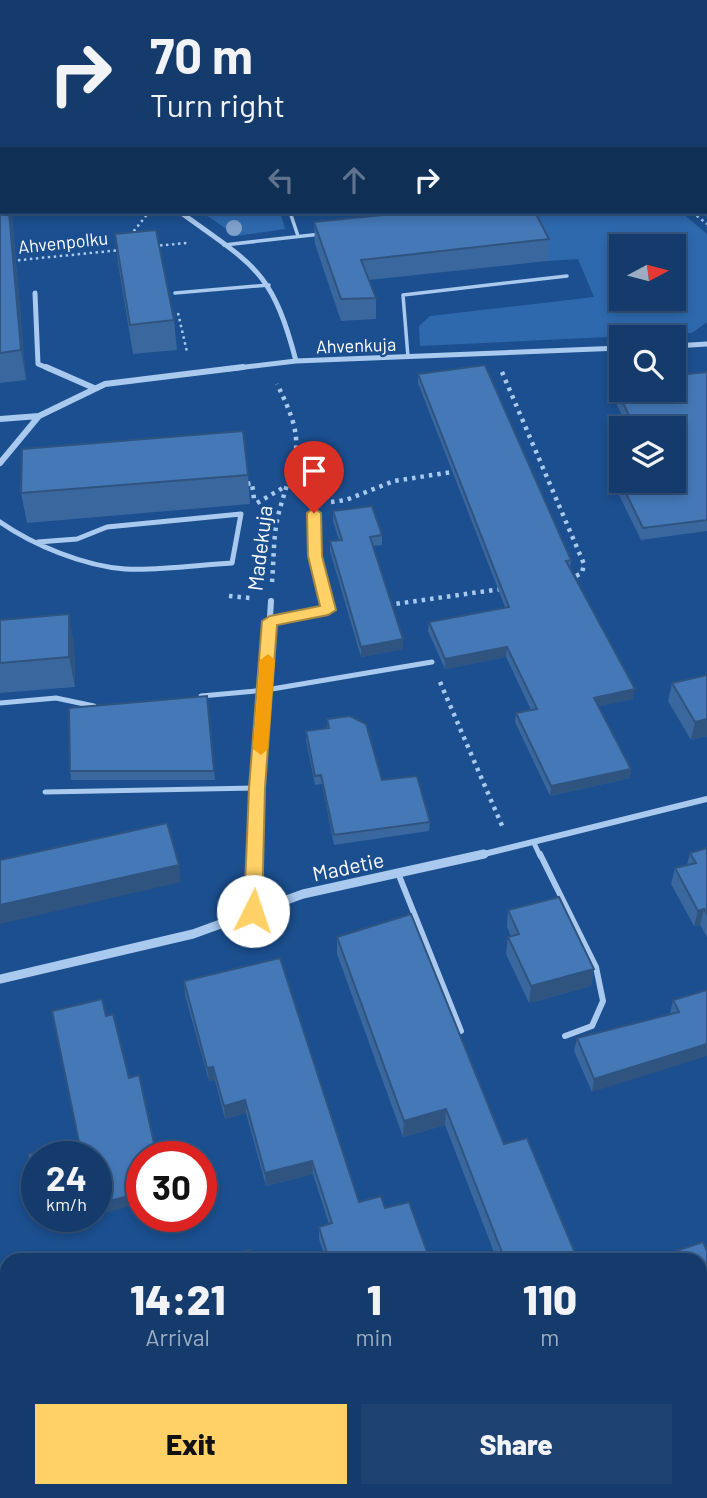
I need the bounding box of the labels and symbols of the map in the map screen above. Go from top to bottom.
street label: Ahvenpolku [17,226,109,258]
north arrow [609,234,686,312]
street label: Ahvenkuja [316,333,396,357]
pin [284,441,344,513]
street label: Madekuja [241,504,277,592]
street label: Madetie [310,846,386,886]
position arrow [216,874,290,948]
speed limit sign: 30 [126,1141,217,1232]

